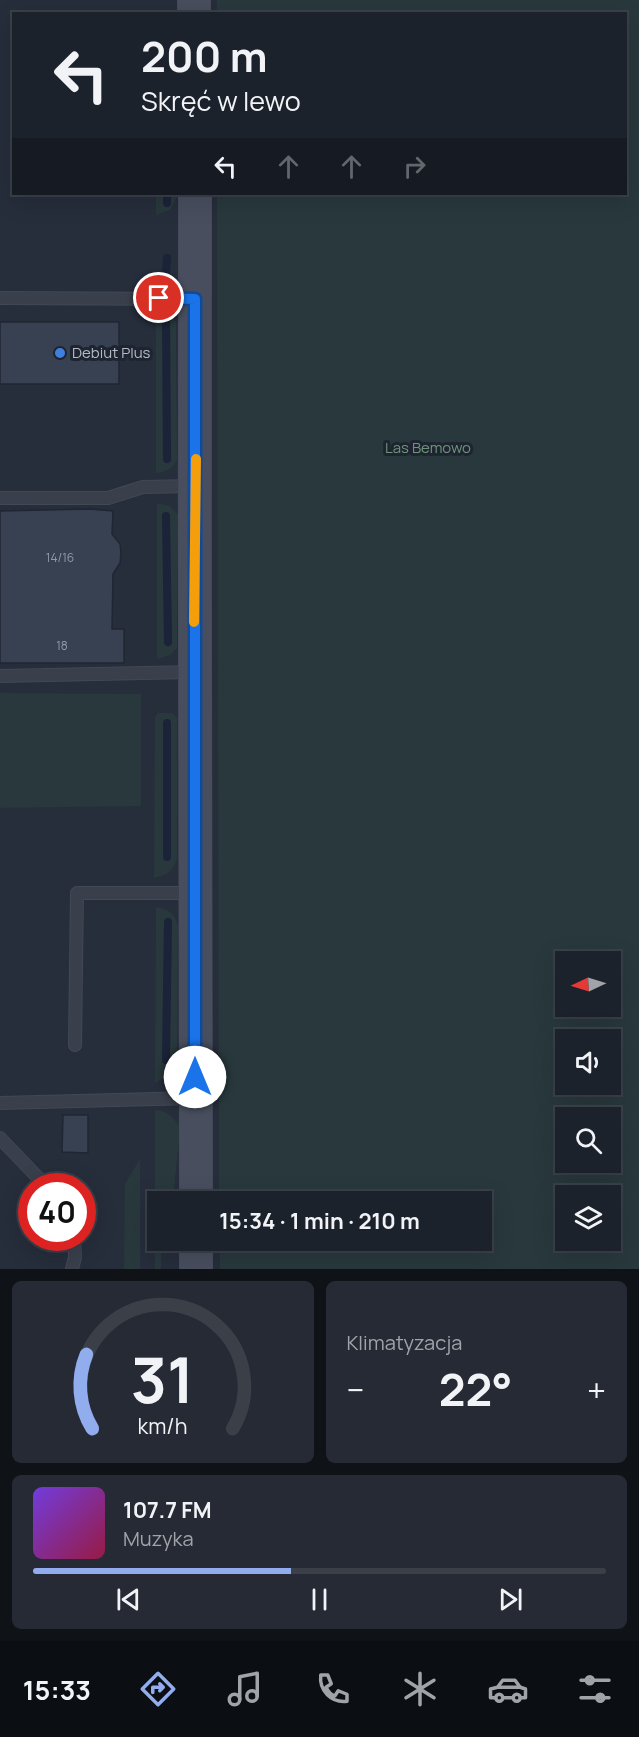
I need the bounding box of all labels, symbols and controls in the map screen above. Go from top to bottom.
text: 200 m [141,27,267,85]
icon: left [42,36,120,114]
text: Skręć w lewo [141,82,301,119]
icon: left [209,150,242,183]
icon: ahead [272,150,305,183]
icon: ahead [335,150,368,183]
icon: right [398,150,431,183]
pin [133,272,184,323]
icon: arrive [142,281,175,314]
place label: Debiut Plus [72,342,151,363]
marker: Debiut Plus [53,346,67,360]
park label: Las Bemowo [385,437,471,458]
house number: 14/16 [46,549,74,566]
house number: 18 [56,637,68,654]
north arrow [555,951,621,1017]
map controls [555,951,621,1251]
button: sound [555,1029,621,1095]
position arrow [163,1045,227,1109]
button: search [555,1107,621,1173]
speed limit sign: 40 [18,1173,96,1251]
button: layers [555,1185,621,1251]
text: 15:34 · 1 min · 210 m [219,1206,420,1236]
text: Klimatyzacja [347,1329,462,1356]
text: 31 [131,1336,195,1422]
text: 22° [439,1358,513,1420]
text: − [347,1367,364,1412]
text: + [587,1367,606,1412]
text: km/h [138,1411,188,1440]
text: 107.7 FM [123,1495,212,1525]
text: Muzyka [123,1525,194,1552]
icon: previous [112,1583,145,1616]
icon: pause [303,1583,336,1616]
icon: next [494,1583,527,1616]
icon: directions [137,1668,179,1710]
icon: music [224,1668,266,1710]
icon: phone [312,1668,354,1710]
icon: climate [399,1668,441,1710]
icon: car [487,1668,529,1710]
icon: filters [574,1668,616,1710]
text: 15:33 [23,1671,91,1708]

